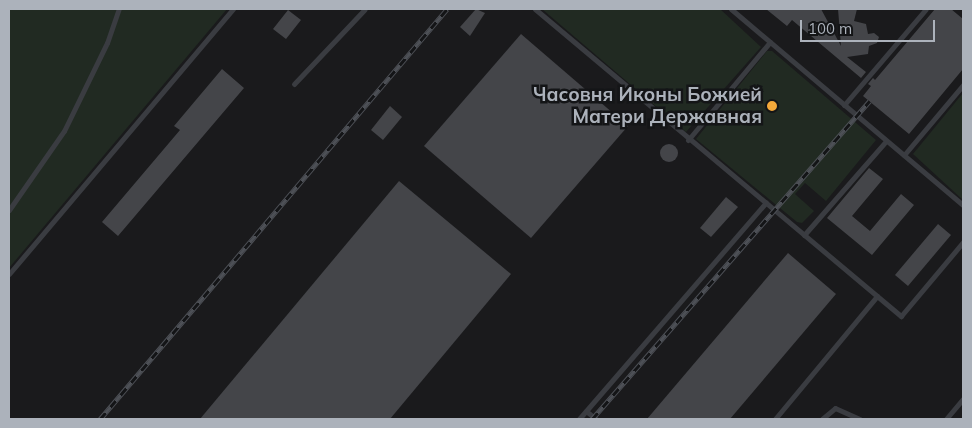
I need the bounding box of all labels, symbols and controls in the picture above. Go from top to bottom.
scale bar [802,10,937,42]
text: 100 m [808,19,852,38]
place label: Часовня Иконы Божией Матери Державная [533,84,762,128]
marker: Часовня Иконы Божией Матери Державная [766,100,778,112]

